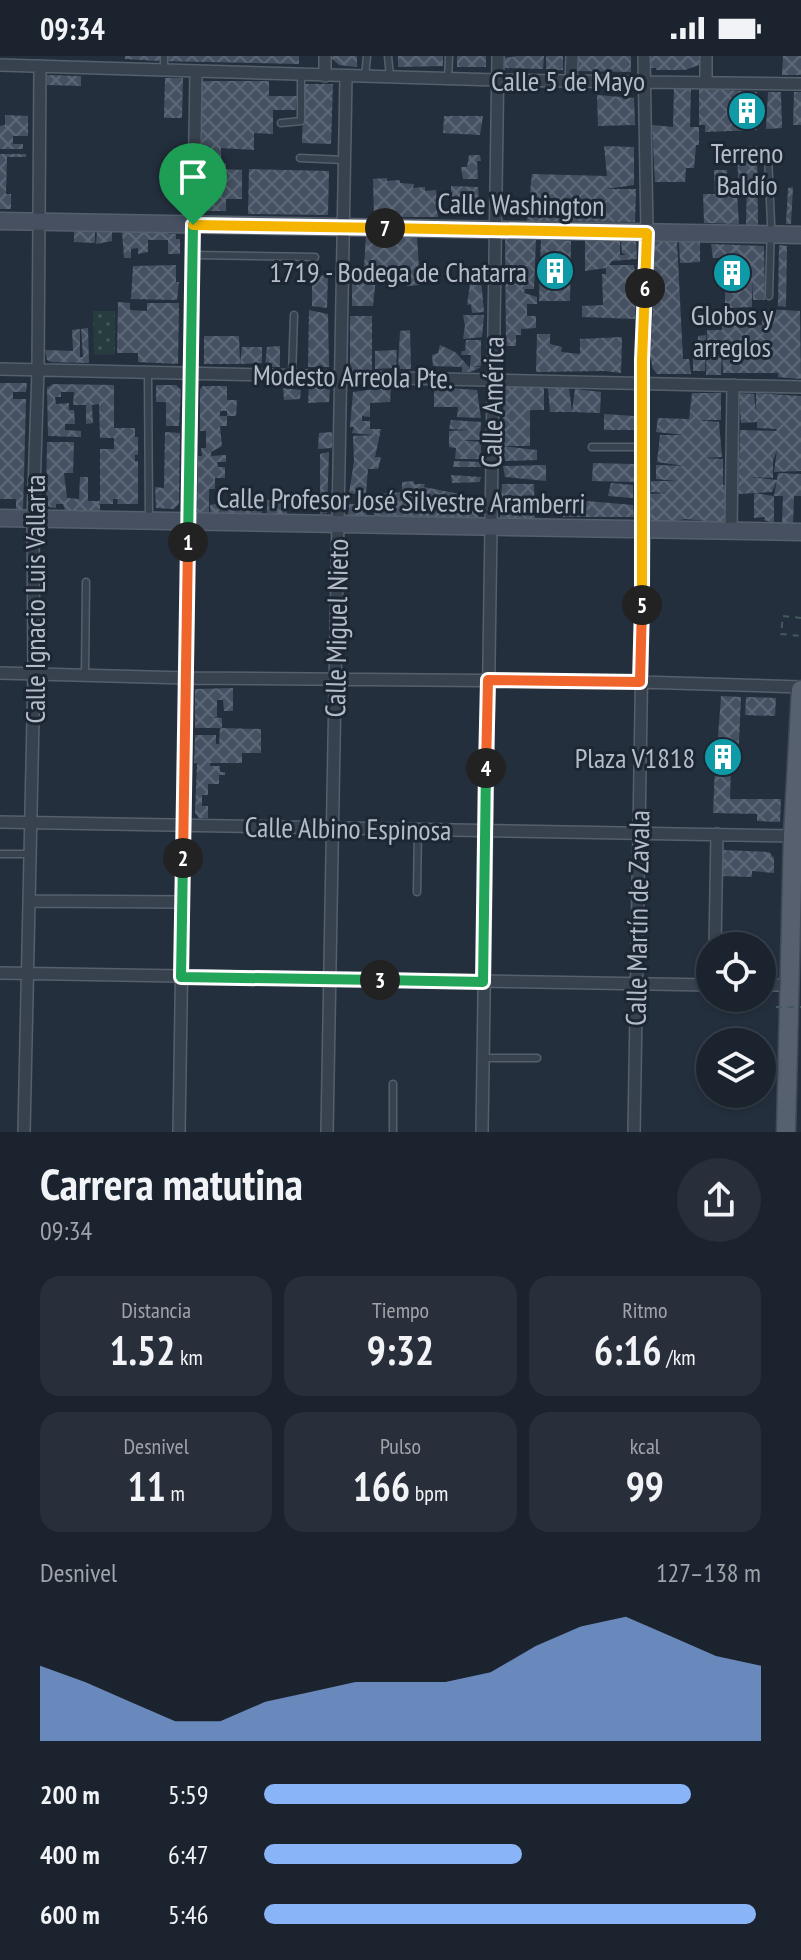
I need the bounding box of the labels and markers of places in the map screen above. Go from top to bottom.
building icon: Terreno Baldío [726,90,768,132]
place label: Terreno Baldío [711,134,783,203]
pin [159,143,227,225]
pin: 7 [365,208,405,248]
building icon: 1719 - Bodega de Chatarra [534,250,576,292]
building icon: Globos y arreglos [711,252,753,294]
place label: 1719 - Bodega de Chatarra [269,253,527,290]
pin: 6 [625,268,665,308]
place label: Globos y arreglos [691,296,774,365]
pin: 1 [168,522,208,562]
pin: 5 [622,585,662,625]
building icon: Plaza V1818 [702,736,744,778]
place label: Plaza V1818 [575,739,695,776]
pin: 4 [466,748,506,788]
pin: 2 [163,838,203,878]
pin: 3 [360,960,400,1000]

